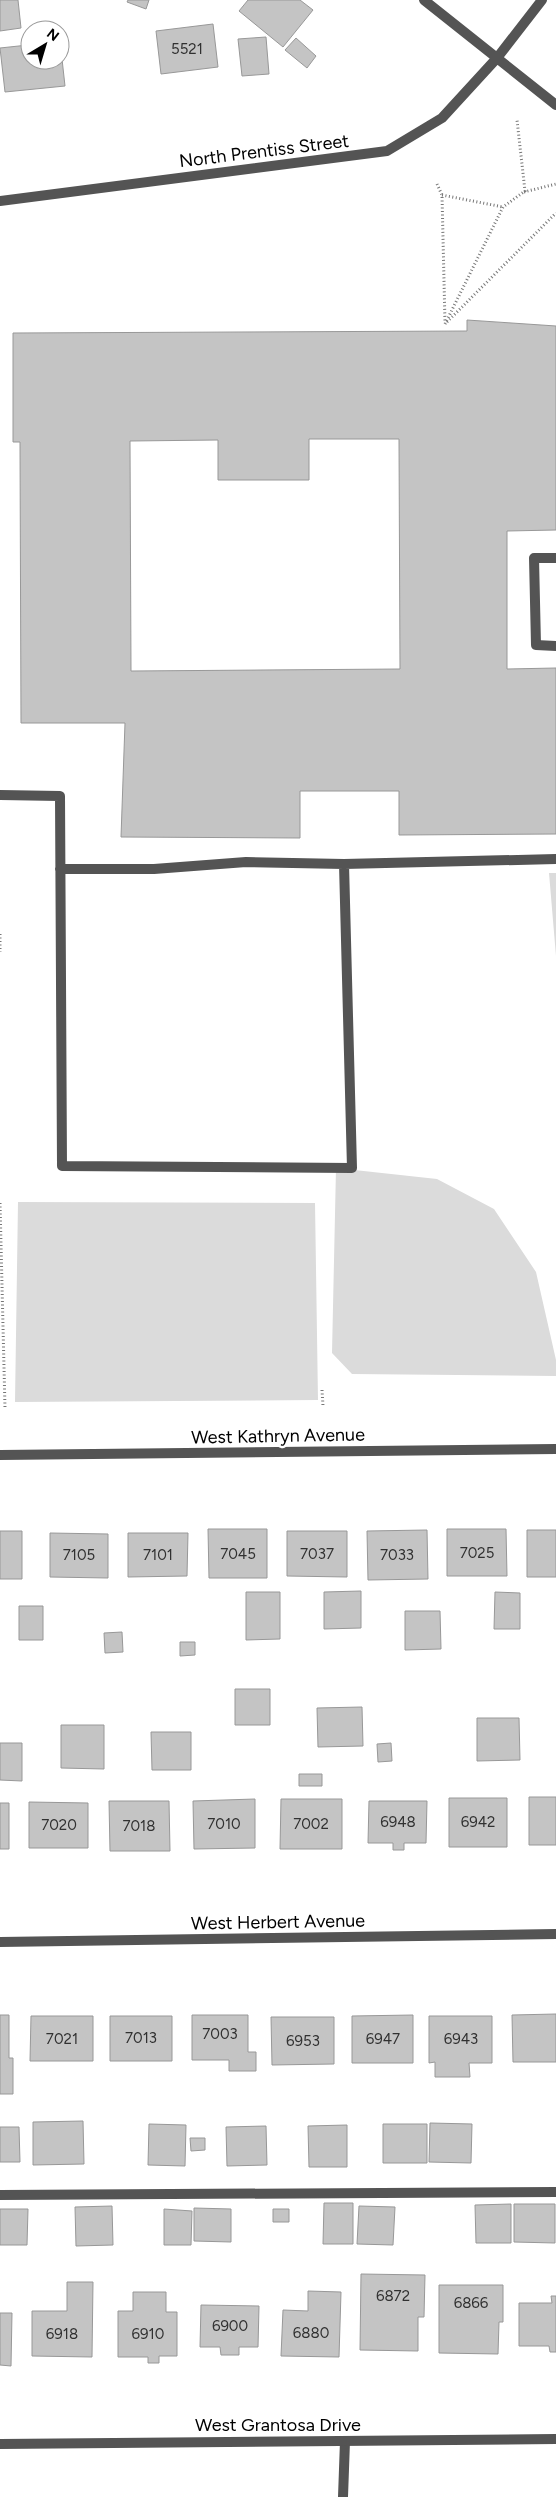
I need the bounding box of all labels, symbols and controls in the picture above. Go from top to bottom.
north arrow [20,20,70,70]
text: N [43,25,62,45]
house number: 5521 [171,40,203,58]
street label: North Prentiss Street [178,130,350,172]
street label: West Kathryn Avenue [191,1423,365,1449]
house number: 7025 [460,1544,494,1562]
house number: 7045 [220,1545,256,1563]
house number: 7037 [300,1545,334,1563]
house number: 7105 [63,1546,95,1564]
house number: 7101 [143,1546,173,1564]
house number: 7033 [380,1546,414,1564]
house number: 6948 [380,1813,416,1831]
house number: 6942 [461,1813,495,1831]
house number: 7010 [207,1815,241,1833]
house number: 7002 [293,1815,329,1833]
house number: 7020 [41,1816,77,1834]
house number: 7018 [122,1817,156,1835]
street label: West Herbert Avenue [191,1909,365,1935]
house number: 7003 [202,2025,238,2043]
house number: 7013 [125,2029,157,2047]
house number: 7021 [46,2030,78,2048]
house number: 6947 [366,2030,400,2048]
house number: 6943 [444,2030,478,2048]
house number: 6953 [286,2032,320,2050]
house number: 6872 [376,2287,410,2305]
house number: 6866 [454,2294,489,2312]
house number: 6900 [212,2317,248,2335]
house number: 6880 [293,2324,329,2342]
house number: 6918 [46,2325,78,2343]
house number: 6910 [132,2325,164,2343]
street label: West Grantosa Drive [195,2414,361,2436]

